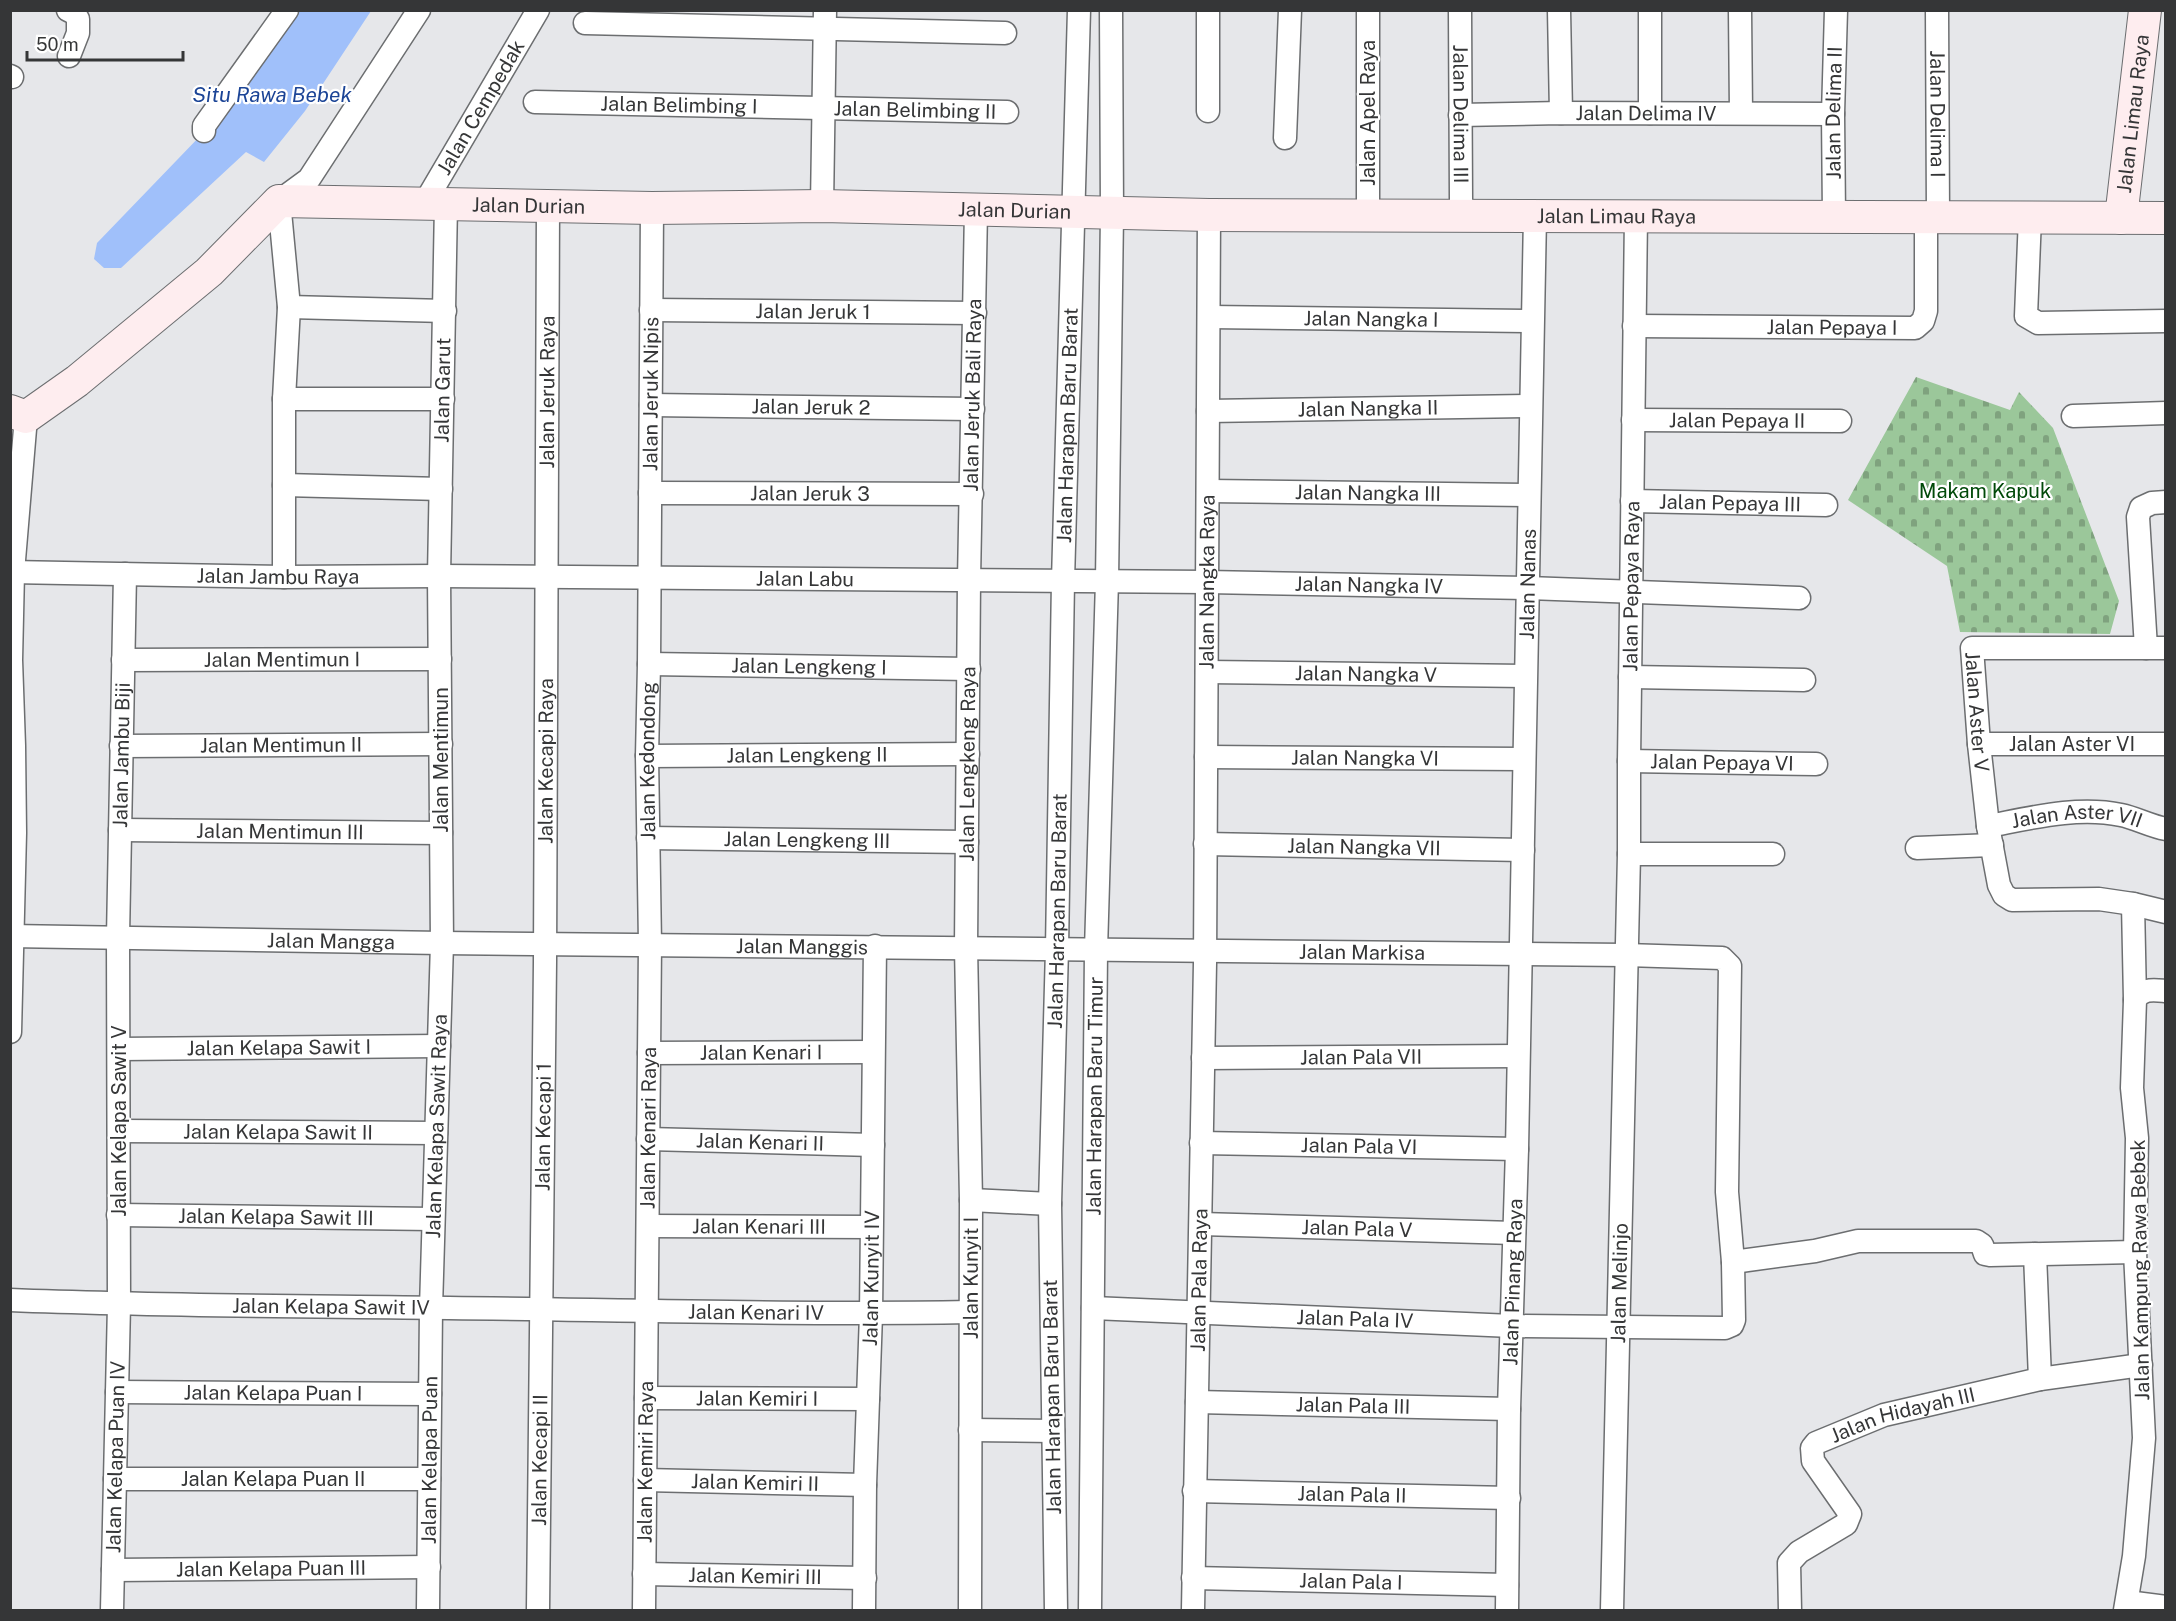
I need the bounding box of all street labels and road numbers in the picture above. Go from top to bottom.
street label: Jalan Limau Raya [2112,33,2154,194]
street label: Jalan Cempedak [432,36,530,179]
street label: Jalan Apel Raya [1356,40,1380,186]
street label: Jalan Delima III [1448,45,1473,183]
street label: Jalan Delima II [1821,46,1847,180]
street label: Jalan Delima I [1925,50,1950,178]
street label: Jalan Belimbing I [600,91,758,119]
street label: Jalan Belimbing II [833,96,997,124]
street label: Jalan Delima IV [1575,101,1716,126]
street label: Jalan Durian [472,193,585,219]
street label: Jalan Durian [958,197,1071,224]
street label: Jalan Limau Raya [1537,204,1696,229]
street label: Jalan Jeruk Bali Raya [959,298,986,492]
street label: Jalan Jeruk 1 [755,299,871,324]
street label: Jalan Nangka I [1303,306,1439,332]
street label: Jalan Harapan Baru Barat [1052,307,1083,543]
street label: Jalan Pepaya I [1767,315,1897,340]
street label: Jalan Jeruk Raya [535,316,560,468]
street label: Jalan Jeruk Nipis [638,317,663,471]
street label: Jalan Garut [430,337,455,443]
street label: Jalan Jeruk 2 [751,394,871,420]
street label: Jalan Nangka II [1297,395,1438,422]
street label: Jalan Pepaya II [1669,408,1805,433]
street label: Jalan Nangka III [1295,480,1441,506]
street label: Jalan Jeruk 3 [750,481,870,506]
street label: Jalan Pepaya III [1659,490,1801,516]
street label: Jalan Nangka Raya [1195,495,1220,670]
street label: Jalan Pepaya Raya [1618,501,1644,672]
street label: Jalan Nanas [1515,529,1541,640]
street label: Jalan Jambu Raya [197,563,359,589]
street label: Jalan Labu [756,566,854,591]
street label: Jalan Nangka IV [1294,572,1443,598]
street label: Jalan Mentimun I [204,647,360,672]
street label: Jalan Aster V [1960,651,1994,773]
street label: Jalan Lengkeng I [731,653,887,680]
street label: Jalan Nangka V [1295,661,1437,687]
street label: Jalan Lengkeng Raya [955,666,980,862]
street label: Jalan Kecapi Raya [533,678,558,844]
street label: Jalan Kedondong [635,681,661,841]
street label: Jalan Jambu Biji [108,682,135,828]
street label: Jalan Mentimun [429,687,453,833]
street label: Jalan Mentimun II [200,732,362,758]
street label: Jalan Aster VI [2009,732,2135,756]
street label: Jalan Lengkeng II [726,743,888,768]
street label: Jalan Nangka VI [1291,746,1439,770]
street label: Jalan Pepaya VI [1650,749,1794,776]
street label: Jalan Harapan Baru Barat [1043,793,1072,1029]
street label: Jalan Aster VII [2009,800,2146,833]
street label: Jalan Mentimun III [196,819,364,844]
street label: Jalan Lengkeng III [723,827,891,853]
street label: Jalan Nangka VII [1287,834,1441,860]
street label: Jalan Mangga [267,928,395,954]
street label: Jalan Manggis [736,934,868,959]
street label: Jalan Markisa [1299,940,1425,965]
street label: Jalan Harapan Baru Timur [1082,976,1108,1216]
street label: Jalan Kelapa Sawit Raya [421,1014,452,1239]
street label: Jalan Kelapa Sawit V [107,1025,131,1217]
street label: Jalan Kelapa Sawit I [187,1035,371,1060]
street label: Jalan Kenari I [700,1040,822,1065]
street label: Jalan Pala VII [1300,1045,1422,1069]
street label: Jalan Kenari Raya [636,1047,661,1209]
street label: Jalan Kecapi 1 [531,1063,556,1191]
street label: Jalan Kelapa Sawit II [183,1119,373,1145]
street label: Jalan Kenari II [696,1128,824,1156]
street label: Jalan Pala VI [1301,1133,1417,1159]
street label: Jalan Kampung Rawa Bebek [2126,1139,2154,1401]
street label: Jalan Pinang Raya [1498,1198,1527,1366]
street label: Jalan Kelapa Sawit III [178,1204,374,1230]
street label: Jalan Pala Raya [1186,1208,1212,1352]
street label: Jalan Kunyit IV [858,1210,884,1346]
street label: Jalan Kenari III [692,1214,826,1239]
street label: Jalan Pala V [1301,1215,1413,1242]
street label: Jalan Kunyit I [959,1217,983,1339]
street label: Jalan Melinjo [1606,1223,1633,1344]
street label: Jalan Harapan Baru Barat [1038,1279,1066,1515]
street label: Jalan Kelapa Sawit IV [232,1294,430,1320]
street label: Jalan Kenari IV [688,1300,824,1325]
street label: Jalan Pala IV [1296,1305,1414,1333]
street label: Jalan Kelapa Puan IV [101,1361,130,1553]
street label: Jalan Kelapa Puan [417,1376,442,1544]
street label: Jalan Kelapa Puan I [183,1380,363,1406]
street label: Jalan Kemiri Raya [633,1381,658,1543]
street label: Jalan Hidayah III [1827,1382,1977,1448]
street label: Jalan Kemiri I [696,1386,818,1411]
street label: Jalan Pala III [1295,1392,1411,1419]
street label: Jalan Kecapi II [527,1394,552,1526]
street label: Jalan Kelapa Puan II [181,1467,365,1491]
street label: Jalan Kemiri II [691,1469,819,1496]
street label: Jalan Pala II [1297,1481,1407,1508]
street label: Jalan Kelapa Puan III [176,1556,366,1581]
street label: Jalan Kemiri III [688,1563,822,1589]
street label: Jalan Pala I [1299,1568,1403,1595]

